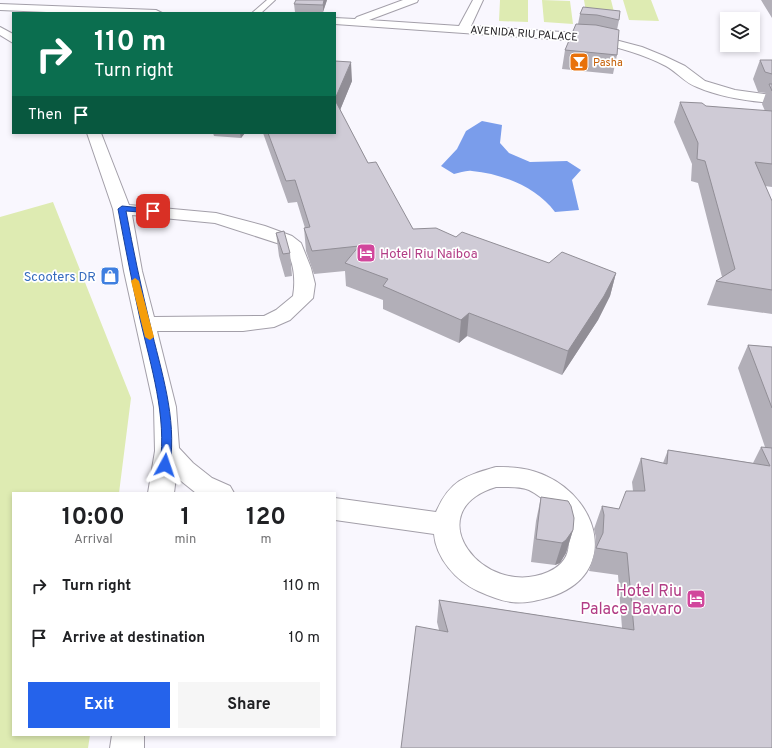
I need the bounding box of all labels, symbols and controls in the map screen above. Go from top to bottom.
map controls [720,12,760,52]
button: layers [720,12,760,52]
street label: AVENIDA RIU PALACE [470,23,578,45]
text: 110 m [94,25,166,61]
icon: right [28,28,80,80]
bar icon: Pasha [568,51,590,73]
place label: Pasha [593,56,623,70]
text: Turn right [94,60,174,83]
icon: arrive [70,104,92,126]
text: Then [28,106,62,125]
pin [136,194,170,228]
icon: arrive [142,200,164,222]
hotel icon: Hotel Riu Naiboa [355,242,377,264]
place label: Hotel Riu Naiboa [380,247,478,263]
shop icon: Scooters DR [99,265,121,287]
place label: Scooters DR [24,270,96,286]
position arrow [144,444,186,486]
text: 10:00 [62,503,125,533]
text: 1 [181,503,190,533]
text: 120 [246,503,286,533]
text: Arrival [74,532,113,548]
text: min [175,532,196,548]
text: m [261,532,272,548]
icon: right [28,575,50,597]
text: Turn right [62,577,131,596]
text: 110 m [283,577,320,596]
place label: Hotel Riu Palace Bavaro [580,582,682,620]
hotel icon: Hotel Riu Palace Bavaro [685,588,707,610]
icon: arrive [28,627,50,649]
text: Arrive at destination [62,629,205,648]
text: 10 m [289,629,320,648]
button: Exit [28,682,170,728]
button: Share [178,682,320,728]

